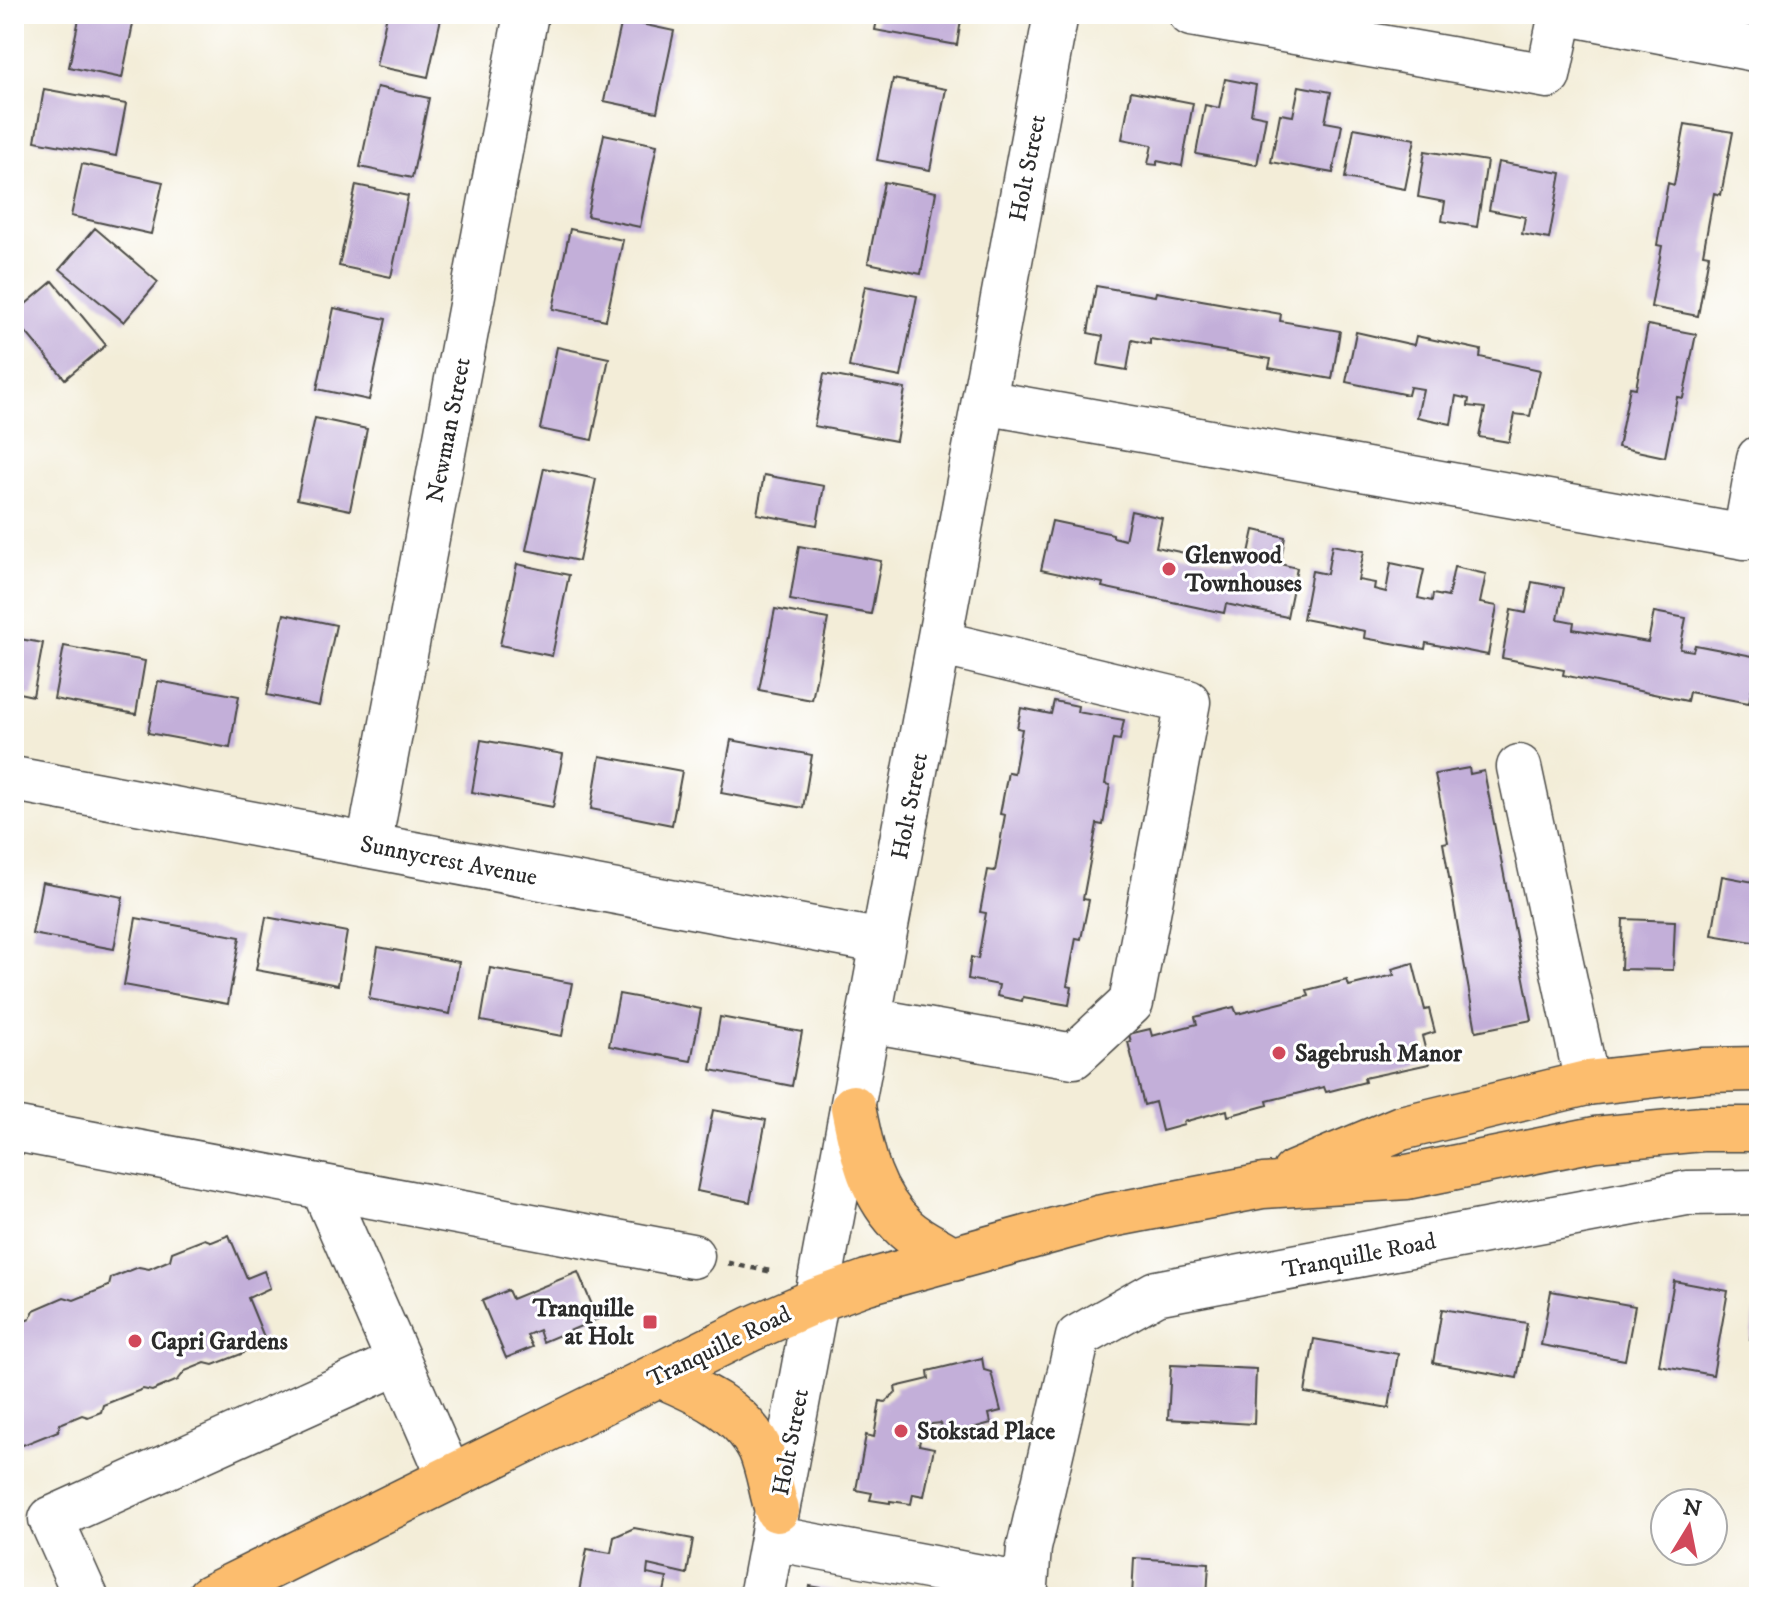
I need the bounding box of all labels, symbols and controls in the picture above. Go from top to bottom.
street label: Holt Street [1003,112,1053,224]
street label: Newman Street [420,355,478,505]
place label: Glenwood Townhouses [1184,541,1302,599]
marker: Glenwood Townhouses [1160,560,1178,578]
street label: Holt Street [885,750,935,862]
street label: Sunnycrest Avenue [358,829,540,893]
place label: Sagebrush Manor [1295,1039,1463,1069]
marker: Sagebrush Manor [1270,1044,1288,1062]
street label: Tranquille Road [1280,1226,1439,1286]
place label: Tranquille at Holt [532,1294,634,1352]
street label: Tranquille Road [643,1299,796,1395]
marker: Tranquille at Holt [641,1313,659,1331]
place label: Capri Gardens [151,1327,288,1357]
marker: Capri Gardens [126,1332,144,1350]
street label: Holt Street [766,1386,816,1498]
place label: Stokstad Place [917,1417,1055,1447]
marker: Stokstad Place [892,1422,910,1440]
north arrow [1649,1487,1729,1567]
text: N [1681,1494,1703,1524]

